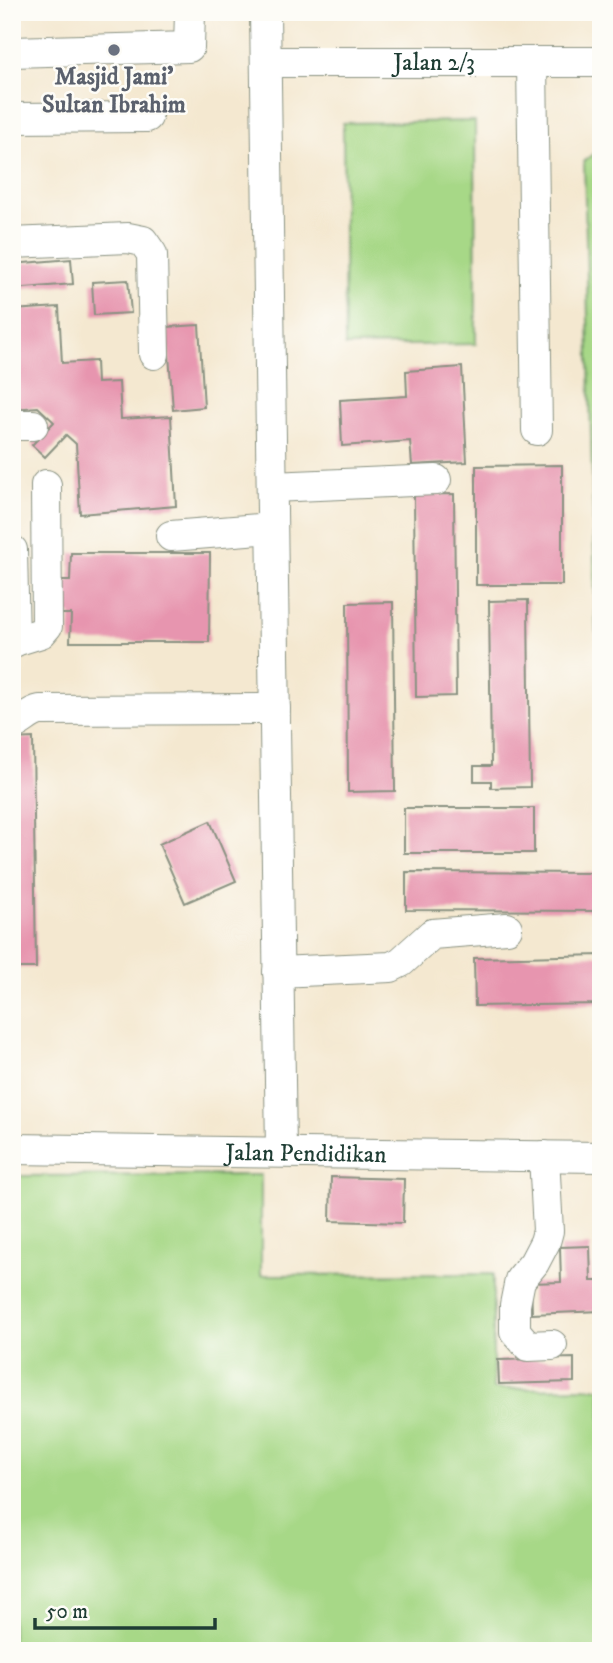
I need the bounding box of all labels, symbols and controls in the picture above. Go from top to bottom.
marker: Masjid Jami' Sultan Ibrahim [106,42,122,58]
street label: Jalan 2/3 [391,48,475,78]
place label: Masjid Jami' Sultan Ibrahim [42,62,186,120]
street label: Jalan Pendidikan [223,1138,387,1170]
scale bar [35,1586,215,1630]
text: 50 m [46,1599,88,1625]

